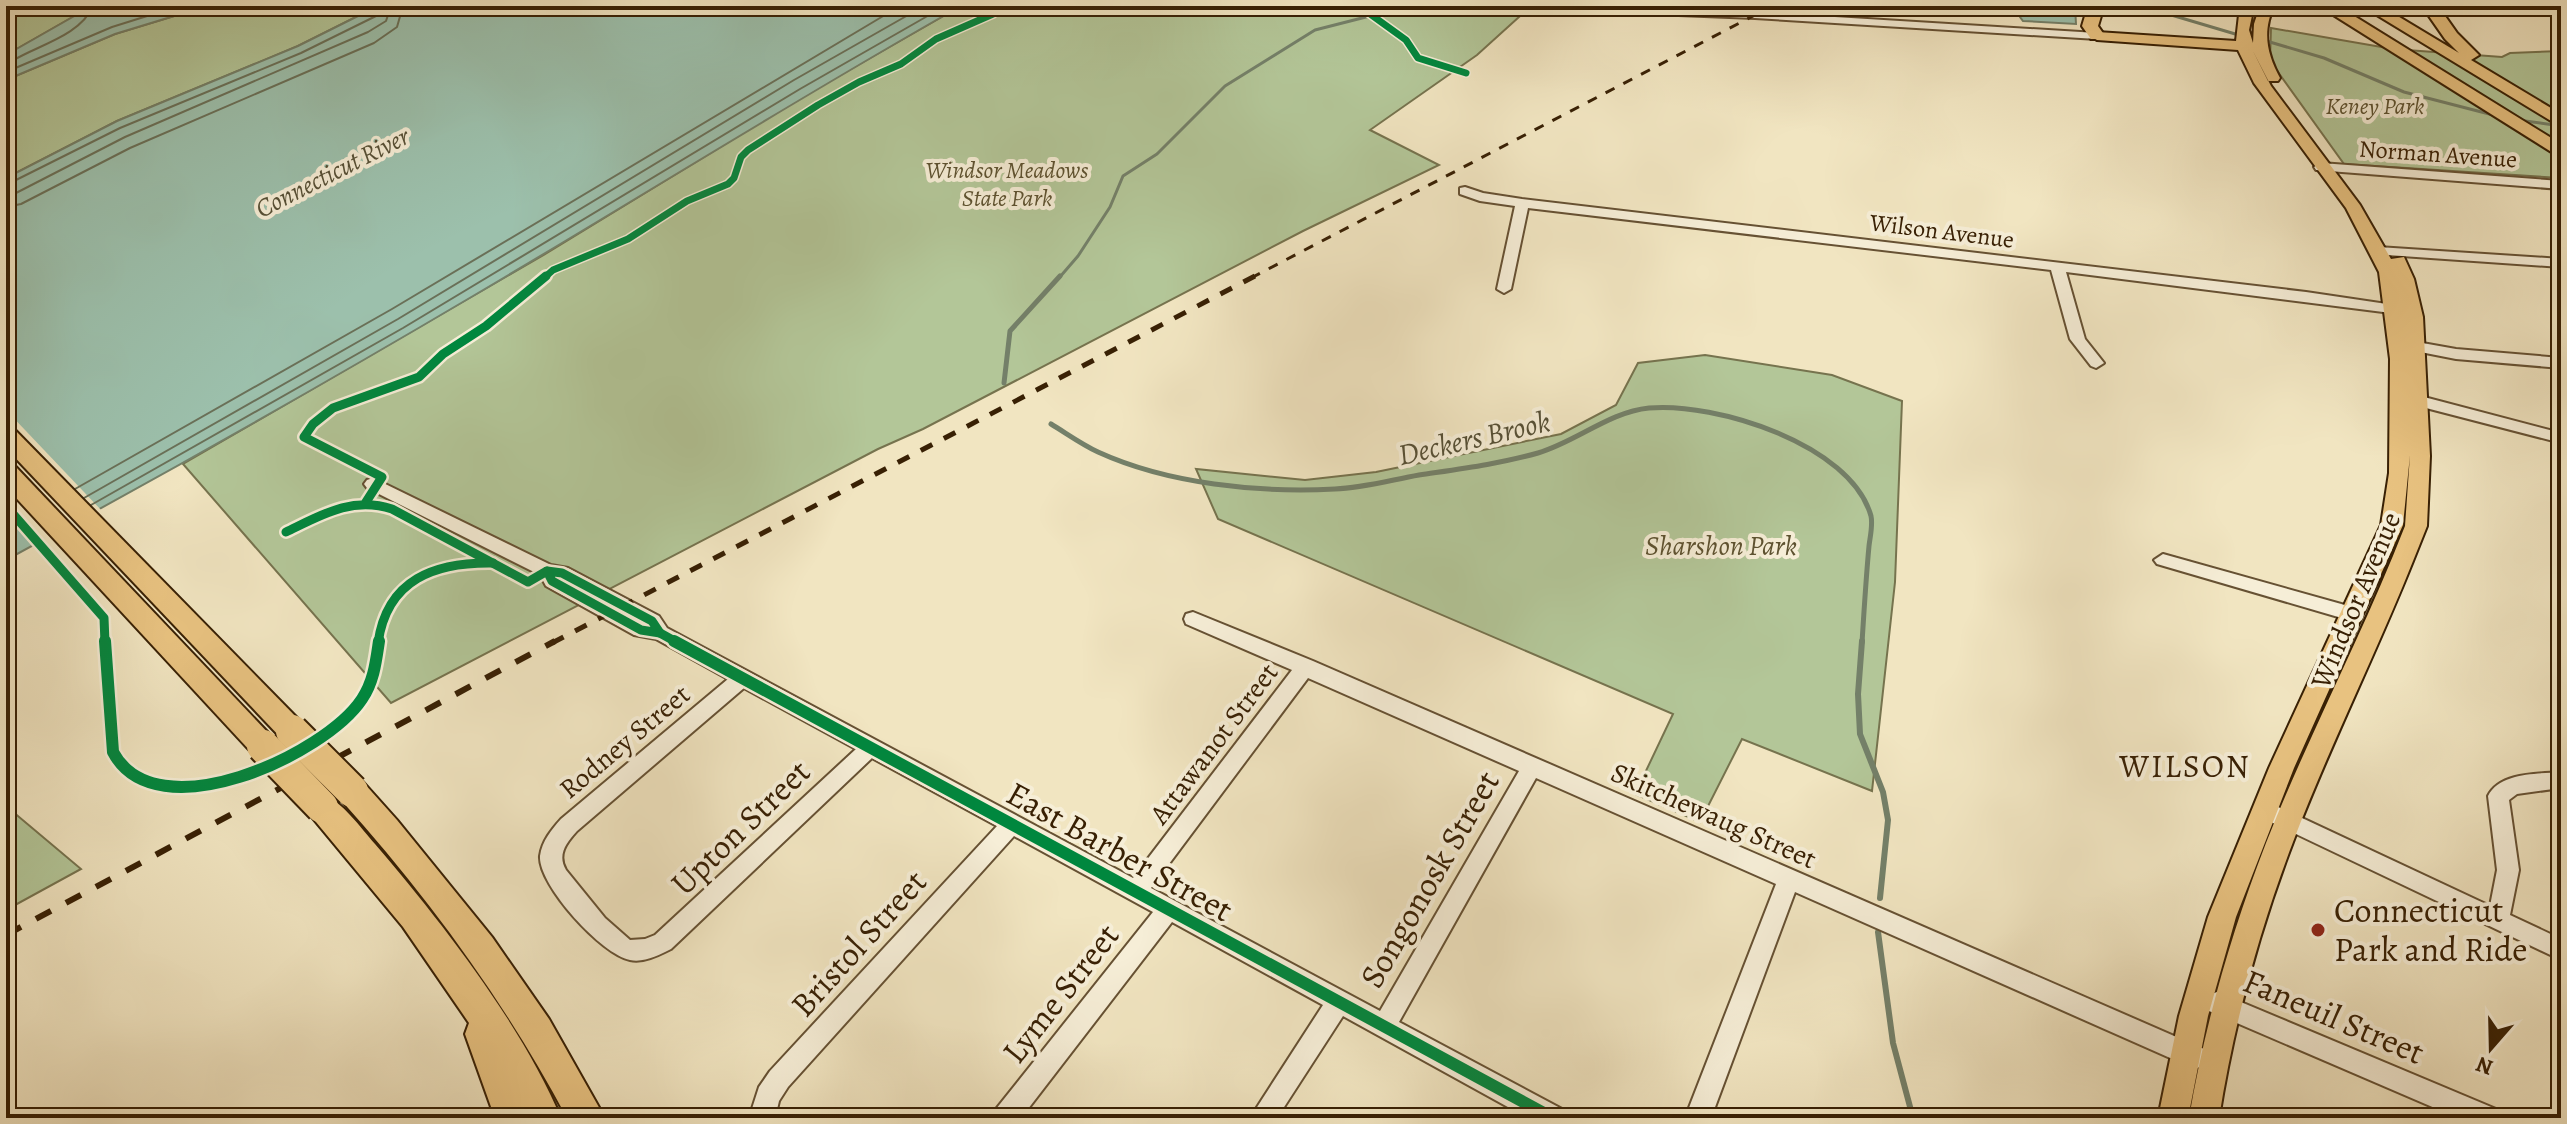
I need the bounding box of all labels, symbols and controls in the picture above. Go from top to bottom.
park label: Keney Park [2325,90,2425,122]
water label: Connecticut River [249,118,416,226]
street label: Norman Avenue [2358,133,2518,175]
park label: Windsor Meadows State Park [926,154,1088,214]
street label: Wilson Avenue [1867,206,2016,256]
water label: Deckers Brook [1394,401,1554,475]
street label: Windsor Avenue [2301,506,2410,695]
park label: Sharshon Park [1645,527,1797,565]
street label: Attawanot Street [1140,655,1287,833]
street label: Rodney Street [551,676,698,808]
district label: WILSON [2118,744,2251,788]
street label: Upton Street [660,749,821,906]
street label: Skitchewaug Street [1605,754,1822,878]
street label: Songonosk Street [1348,762,1511,996]
street label: East Barber Street [998,770,1241,933]
street label: Bristol Street [780,860,937,1027]
place label: Connecticut Park and Ride [2334,887,2528,973]
street label: Lyme Street [991,914,1130,1073]
marker: Connecticut Park and Ride [2309,921,2327,939]
street label: Faneuil Street [2236,957,2431,1076]
north arrow [2451,1008,2531,1088]
text: N [2472,1049,2497,1083]

